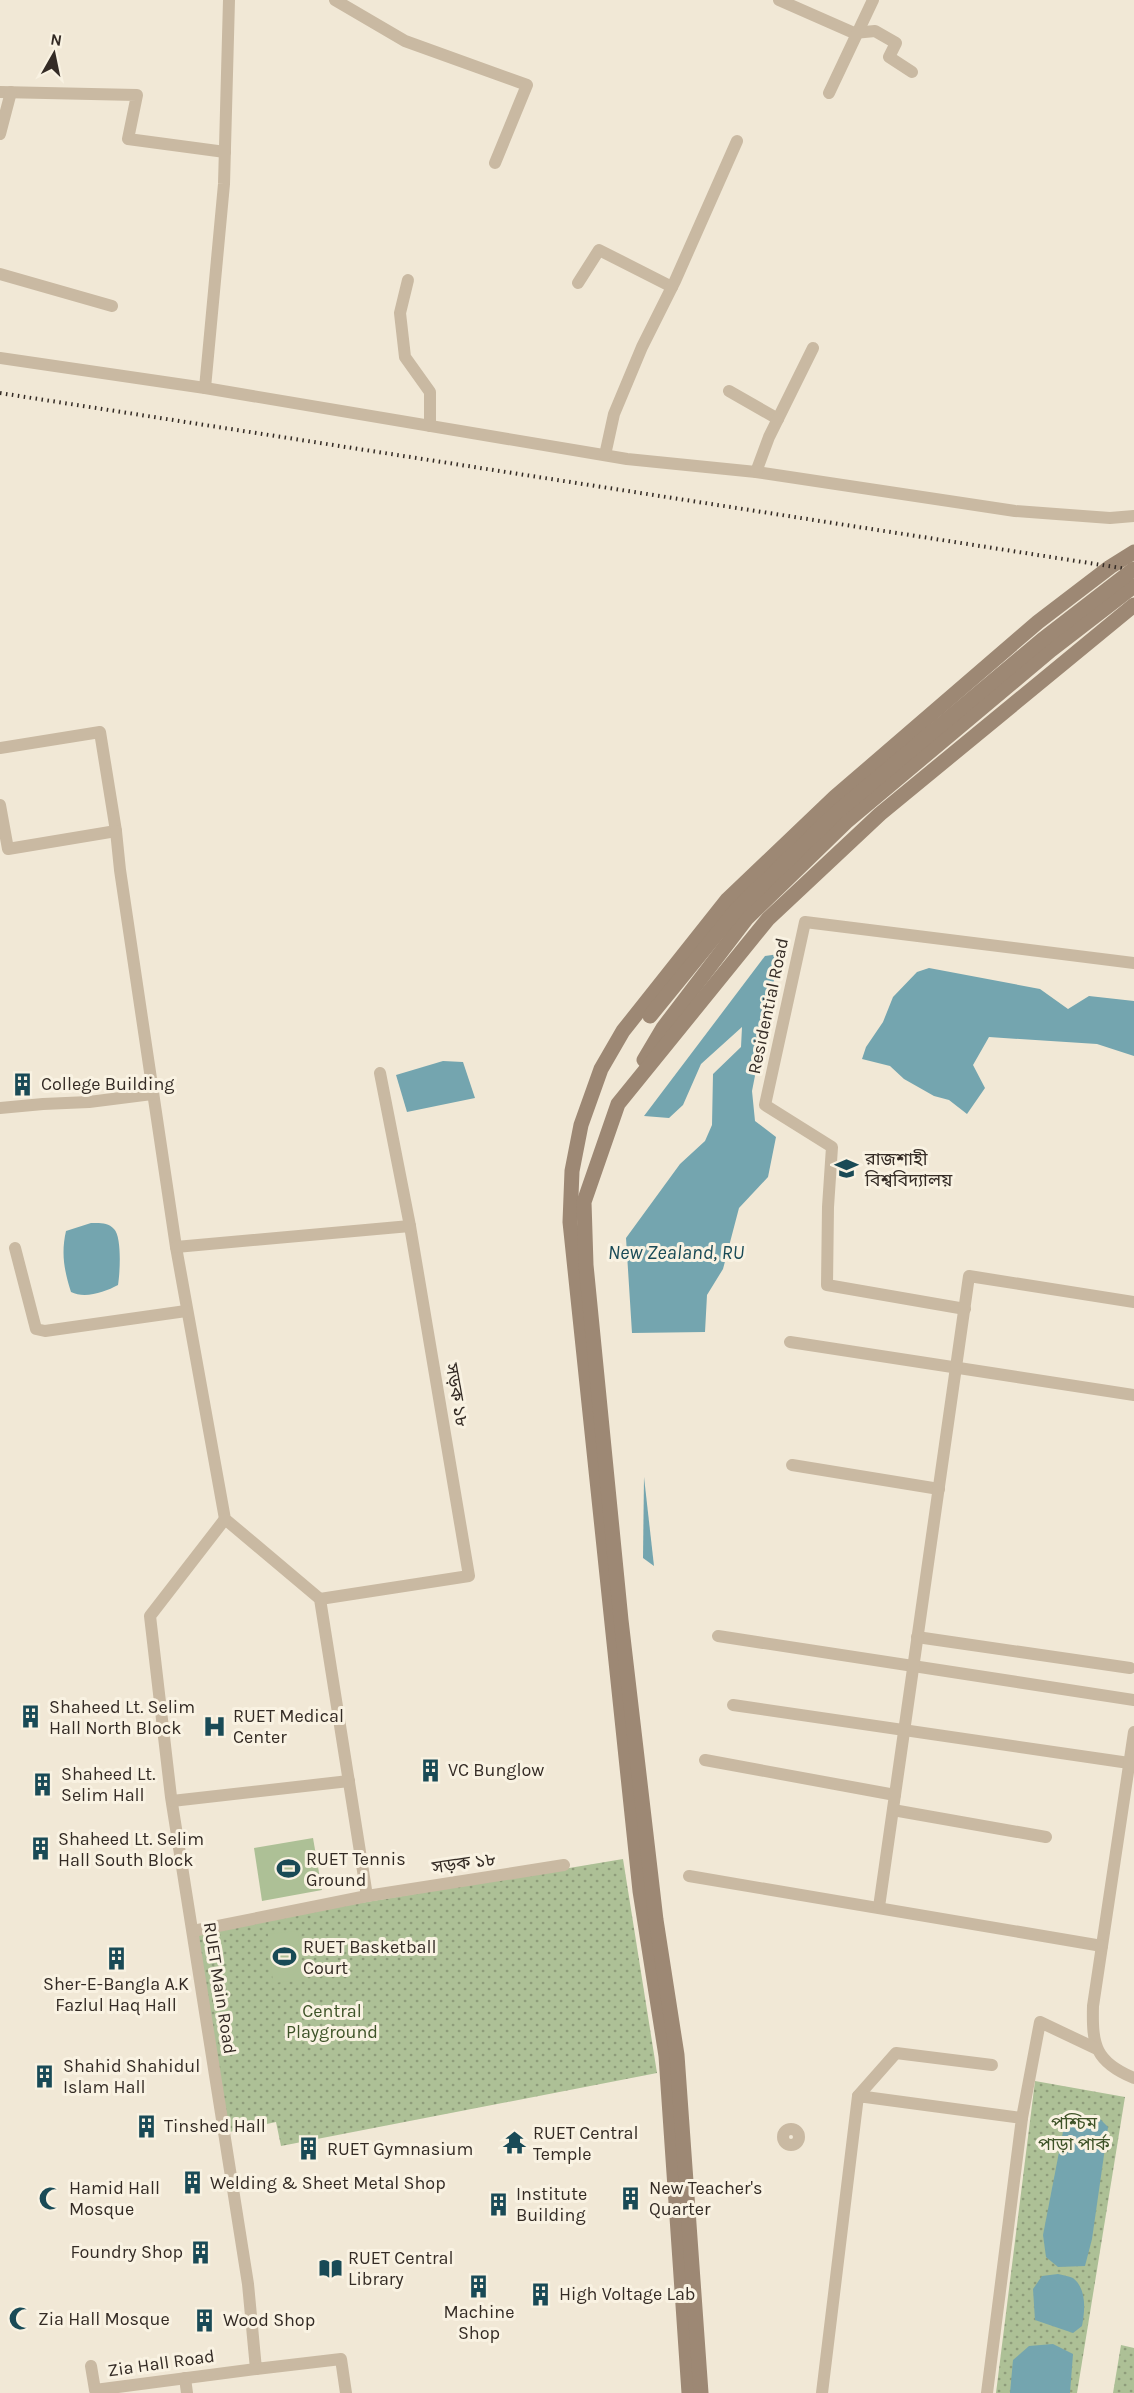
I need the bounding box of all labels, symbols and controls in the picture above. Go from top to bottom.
north arrow [24,24,84,84]
text: N [49,29,63,50]
street label: Residential Road [743,936,793,1076]
building icon: College Building [10,1071,36,1097]
place label: College Building [41,1073,174,1095]
place label: রাজশাহী বিশ্ববিদ্যালয় [864,1148,953,1191]
school or university icon: রাজশাহী বিশ্ববিদ্যালয় [834,1156,860,1182]
water label: New Zealand, RU [608,1241,744,1264]
street label: সড়ক ১৮ [440,1361,473,1429]
place label: Shaheed Lt. Selim Hall North Block [49,1696,195,1739]
building icon: Shaheed Lt. Selim Hall North Block [18,1704,44,1730]
place label: RUET Medical Center [233,1705,344,1748]
hospital icon: RUET Medical Center [202,1713,228,1739]
building icon: VC Bunglow [417,1757,443,1783]
place label: VC Bunglow [448,1759,544,1781]
place label: Shaheed Lt. Selim Hall [61,1763,155,1806]
building icon: Shaheed Lt. Selim Hall [30,1771,56,1797]
place label: Shaheed Lt. Selim Hall South Block [58,1828,204,1871]
building icon: Shaheed Lt. Selim Hall South Block [27,1836,53,1862]
place label: RUET Tennis Ground [306,1848,406,1891]
street label: সড়ক ১৮ [430,1848,498,1878]
sports icon: RUET Tennis Ground [275,1856,301,1882]
street label: RUET Main Road [199,1920,241,2056]
place label: RUET Basketball Court [303,1936,437,1979]
sports icon: RUET Basketball Court [272,1944,298,1970]
building icon: Sher-E-Bangla A.K Fazlul Haq Hall [103,1945,129,1971]
place label: Sher-E-Bangla A.K Fazlul Haq Hall [43,1973,189,2016]
park label: Central Playground [286,2000,378,2043]
place label: Shahid Shahidul Islam Hall [63,2055,200,2098]
building icon: Shahid Shahidul Islam Hall [32,2063,58,2089]
park label: পশ্চিম পাড়া পার্ক [1038,2112,1110,2155]
building icon: Tinshed Hall [133,2113,159,2139]
place label: Tinshed Hall [164,2115,266,2137]
place label: RUET Central Temple [533,2122,639,2165]
temple icon: RUET Central Temple [502,2130,528,2156]
building icon: RUET Gymnasium [296,2136,322,2162]
place label: RUET Gymnasium [327,2138,473,2160]
building icon: Welding & Sheet Metal Shop [179,2170,205,2196]
place label: Welding & Sheet Metal Shop [210,2172,446,2194]
place label: Hamid Hall Mosque [69,2177,160,2220]
place label: New Teacher's Quarter [649,2177,762,2220]
place label: Institute Building [516,2183,587,2226]
mosque icon: Hamid Hall Mosque [38,2185,64,2211]
building icon: New Teacher's Quarter [618,2185,644,2211]
building icon: Institute Building [485,2191,511,2217]
building icon: Foundry Shop [188,2239,214,2265]
place label: Foundry Shop [71,2241,183,2263]
place label: RUET Central Library [348,2247,454,2290]
library icon: RUET Central Library [317,2255,343,2281]
building icon: Machine Shop [466,2273,492,2299]
building icon: High Voltage Lab [528,2281,554,2307]
place label: High Voltage Lab [559,2283,695,2305]
place label: Machine Shop [444,2301,514,2344]
mosque icon: Zia Hall Mosque [7,2306,33,2332]
building icon: Wood Shop [192,2307,218,2333]
place label: Zia Hall Mosque [38,2308,170,2330]
place label: Wood Shop [223,2309,315,2331]
street label: Zia Hall Road [106,2345,216,2381]

